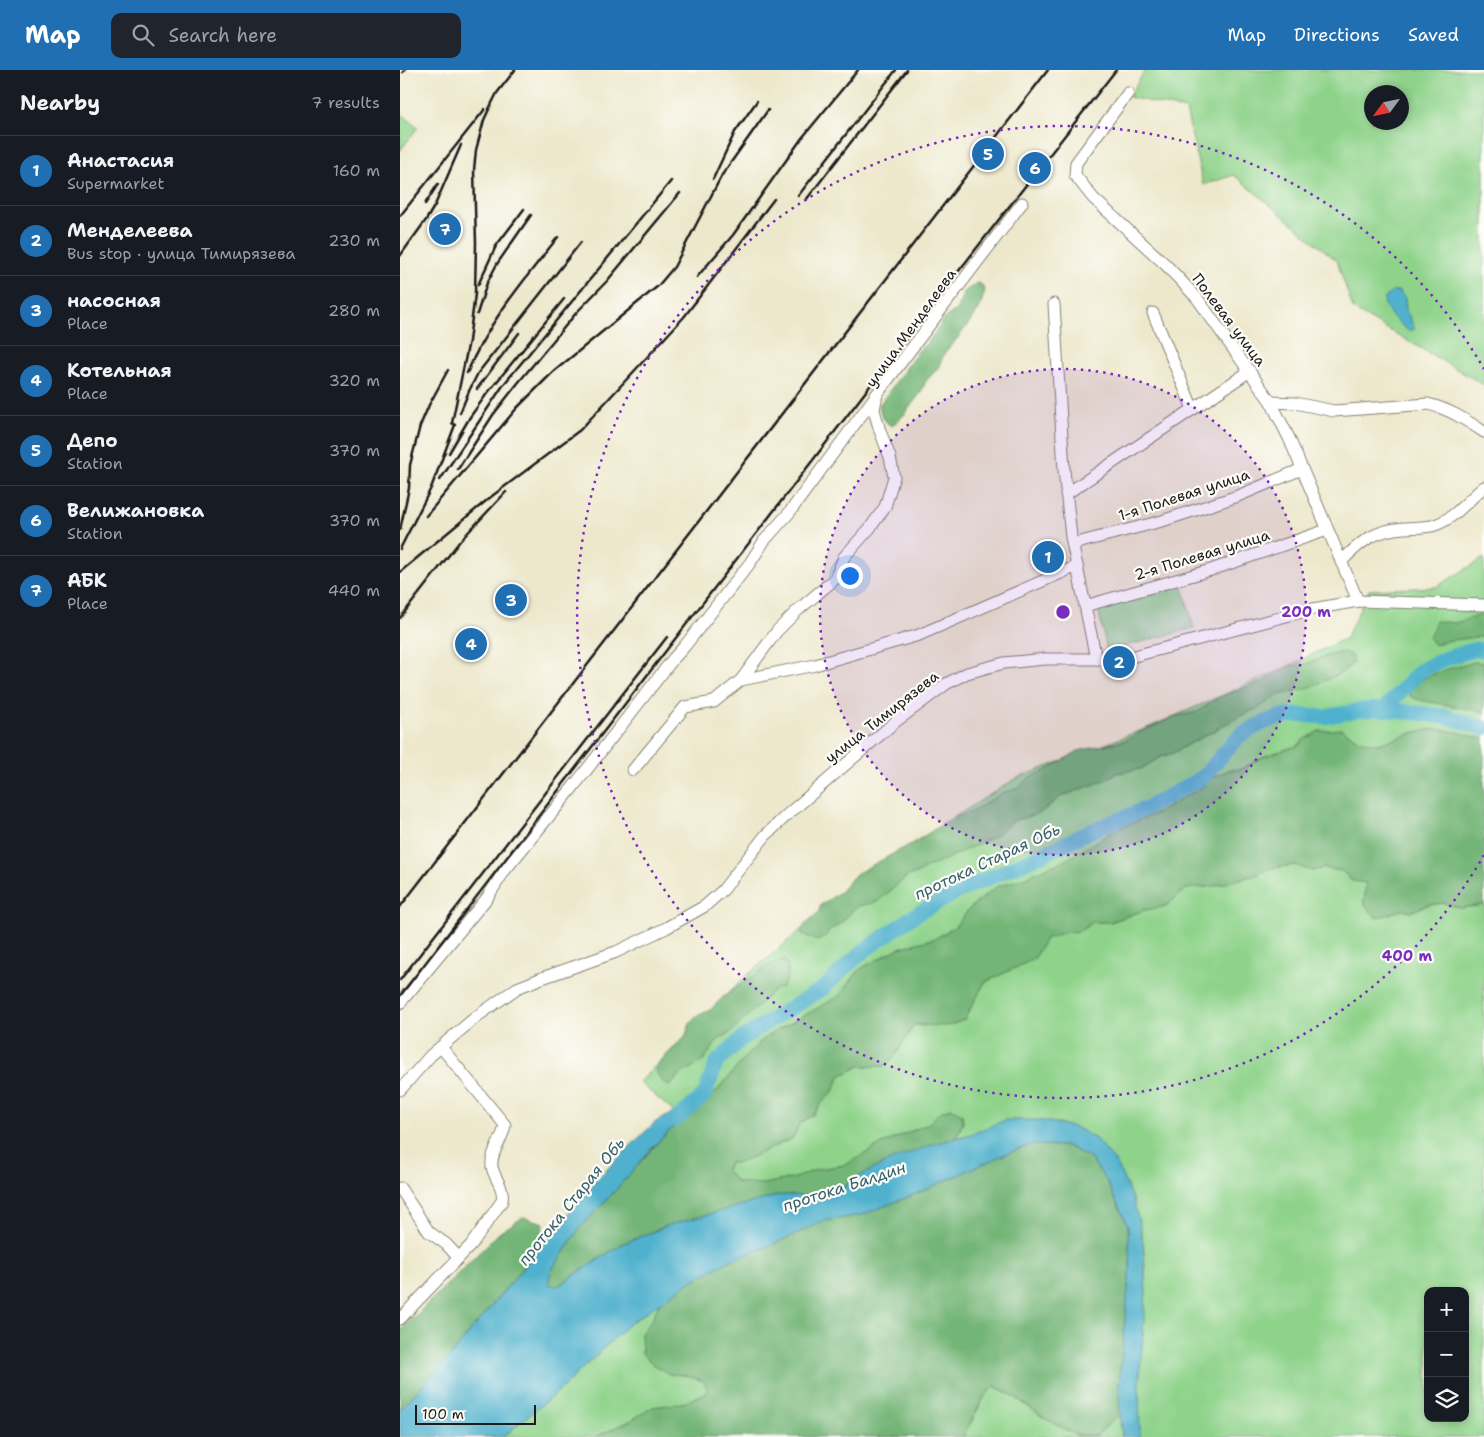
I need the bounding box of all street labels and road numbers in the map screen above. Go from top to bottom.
street label: улица Менделеева [861,264,961,391]
street label: Полевая улица [1187,270,1271,371]
street label: 1-я Полевая улица [1116,464,1253,526]
street label: 2-я Полевая улица [1132,525,1273,585]
street label: улица Тимирязева [821,666,943,768]

